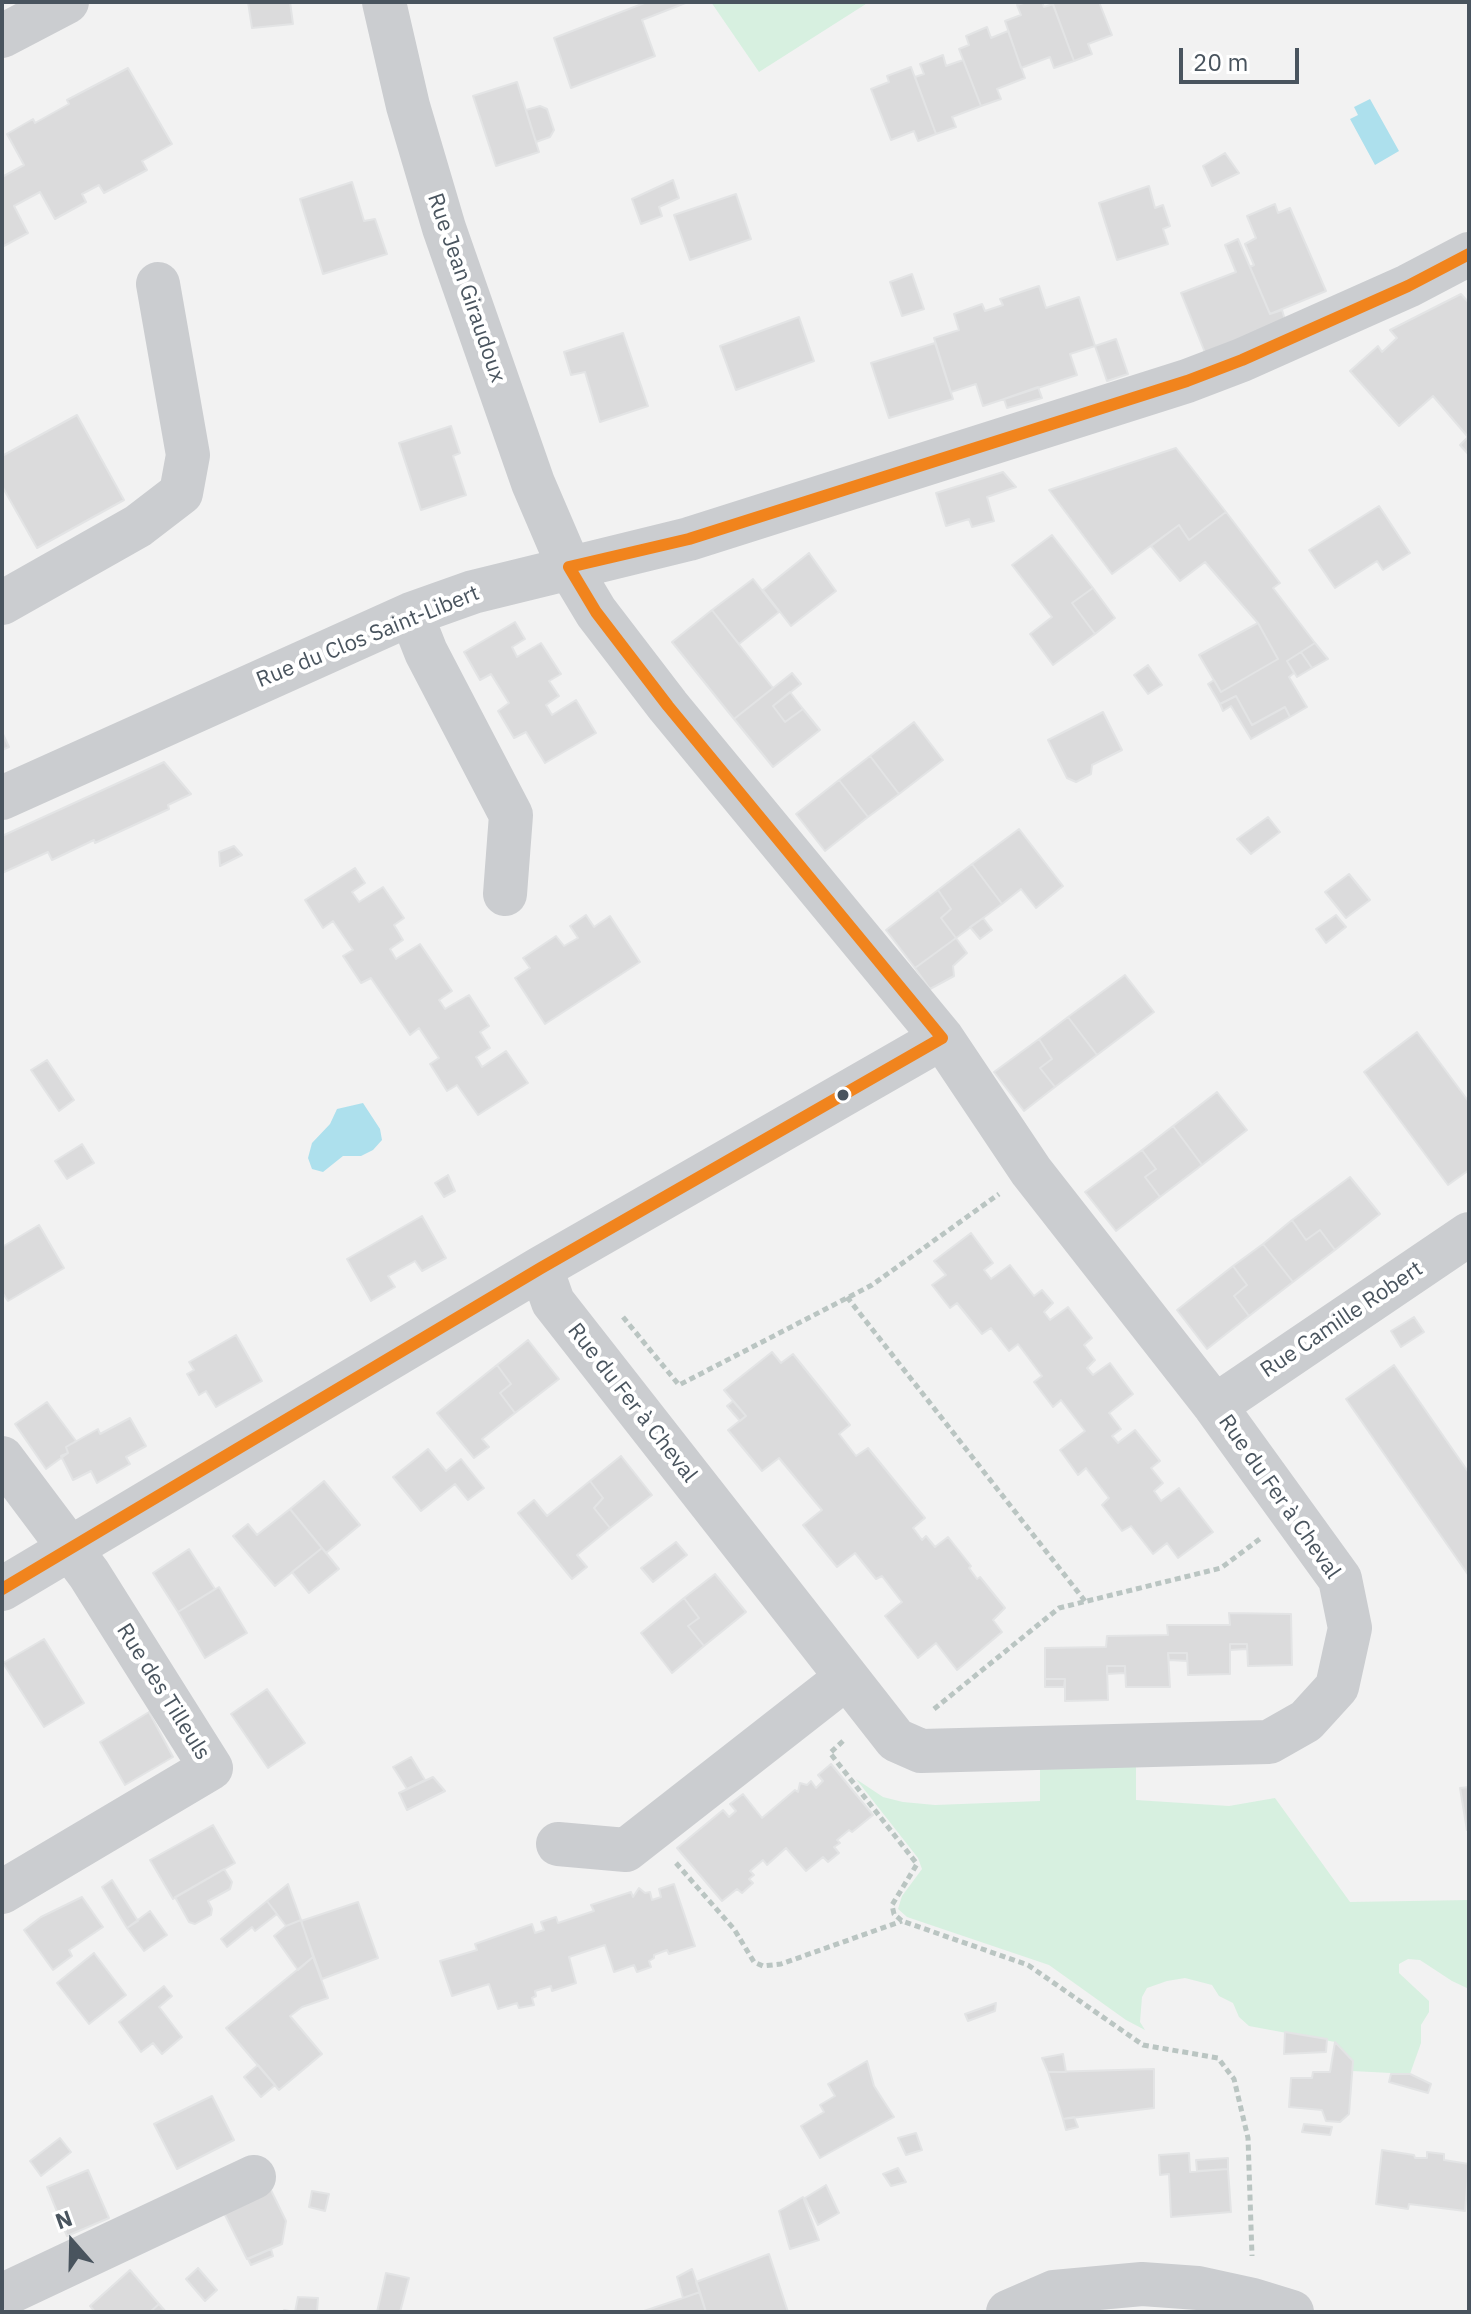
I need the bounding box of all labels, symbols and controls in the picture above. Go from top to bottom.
scale bar [1183,32,1303,82]
text: 20 m [1193,46,1248,78]
street label: Rue Jean Giraudoux [421,190,511,386]
street label: Rue du Clos Saint-Libert [253,580,483,694]
unlabelled marker [835,1087,851,1103]
street label: Rue Camille Robert [1256,1256,1428,1384]
street label: Rue du Fer à Cheval [562,1318,702,1488]
street label: Rue du Fer à Cheval [1212,1410,1346,1584]
street label: Rue des Tilleuls [111,1619,215,1765]
north arrow [32,2202,112,2282]
text: N [51,2203,76,2235]

